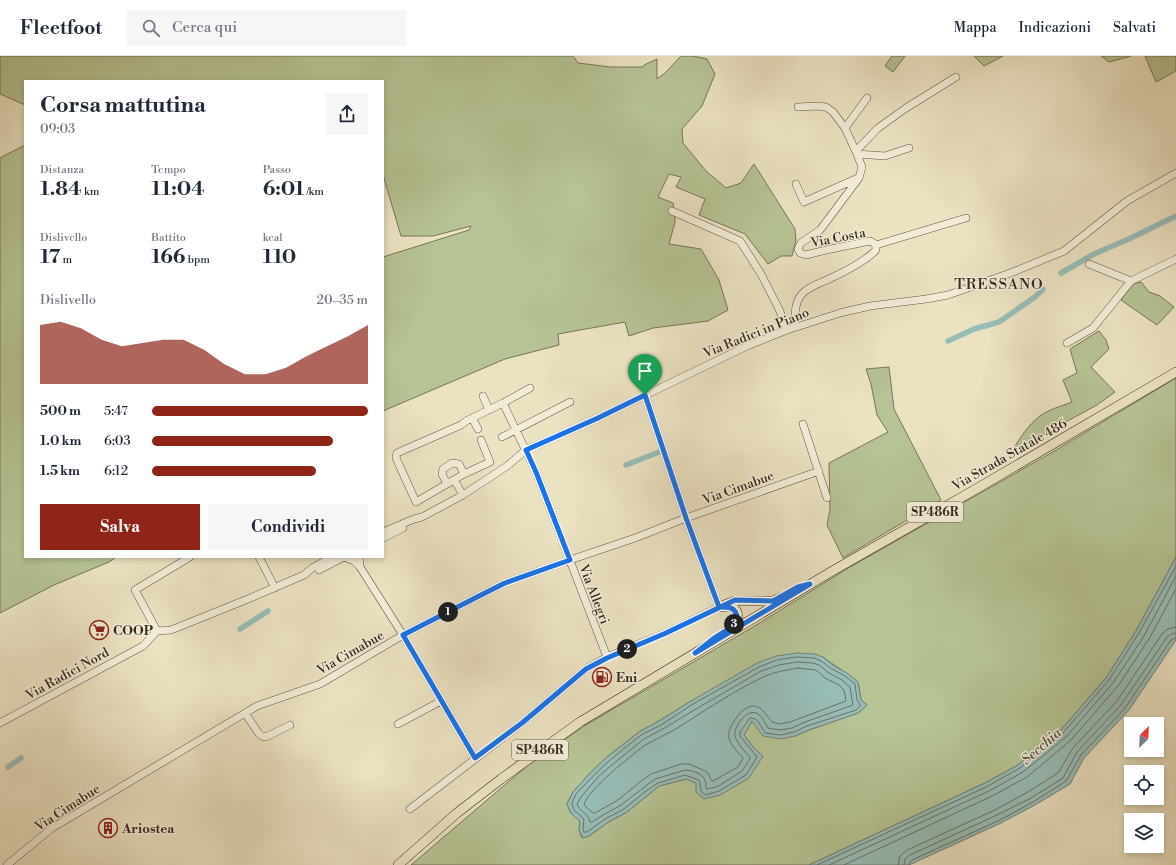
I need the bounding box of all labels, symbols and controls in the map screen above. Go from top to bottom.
search box [126,10,406,46]
text: Fleetfoot [20,16,102,40]
icon: search [140,17,162,39]
text: Cerca qui [172,18,237,37]
text: Mappa [954,19,996,37]
text: Indicazioni [1018,19,1091,37]
text: Salvati [1113,19,1156,37]
text: Corsa mattutina [40,92,206,119]
button: share [326,93,368,135]
text: 09:03 [40,121,75,137]
text: Distanza [40,163,84,177]
text: Tempo [151,163,186,177]
text: Passo [263,163,291,177]
text: 1.84 [40,177,82,202]
text: 11:04 [151,177,205,202]
text: 6:01 [263,177,304,202]
text: km [82,185,99,199]
text: /km [304,185,324,199]
street label: Via Costa [808,225,867,251]
text: Dislivello [40,231,87,245]
text: Battito [151,231,186,245]
text: kcal [263,231,283,245]
text: 17 [40,245,60,270]
text: 166 [151,245,185,270]
text: 110 [263,245,296,270]
text: m [60,253,72,267]
text: bpm [185,253,210,267]
district label: TRESSANO [954,275,1044,294]
text: Dislivello [40,292,96,308]
text: 20–35 m [317,292,368,308]
street label: Via Radici in Piano [700,304,812,362]
pin [628,354,662,395]
icon: arrive [634,360,656,382]
text: 500 m [40,403,81,419]
text: 5:47 [104,403,128,419]
street label: Via Strada Statale 486 [948,415,1070,495]
text: 1.0 km [40,433,81,449]
text: 6:03 [104,433,131,449]
text: 1.5 km [40,463,80,479]
text: 6:12 [104,463,128,479]
street label: Via Cimabue [700,468,777,509]
road number: SP486R [907,502,963,522]
button: Salva [40,504,200,550]
button: Condividi [208,504,368,550]
street label: Via Allegri [575,561,613,626]
pin: 1 [438,602,458,622]
text: 1 [445,605,451,619]
pin: 3 [724,614,744,634]
text: 3 [731,617,737,631]
supermarket icon: COOP [88,619,110,641]
place label: COOP [113,623,154,639]
street label: Via Cimabue [313,627,387,679]
pin: 2 [617,639,637,659]
text: 2 [624,642,630,656]
street label: Via Radici Nord [22,644,113,704]
fuel station icon: Eni [591,666,613,688]
place label: Eni [616,670,637,686]
north arrow [1124,717,1164,757]
map controls [1124,717,1164,853]
water label: Secchia [1018,724,1066,769]
road number: SP486R [512,740,568,760]
button: locate [1124,765,1164,805]
street label: Via Cimabue [31,781,104,835]
button: layers [1124,813,1164,853]
building icon: Ariostea [97,817,119,839]
place label: Ariostea [121,821,175,837]

